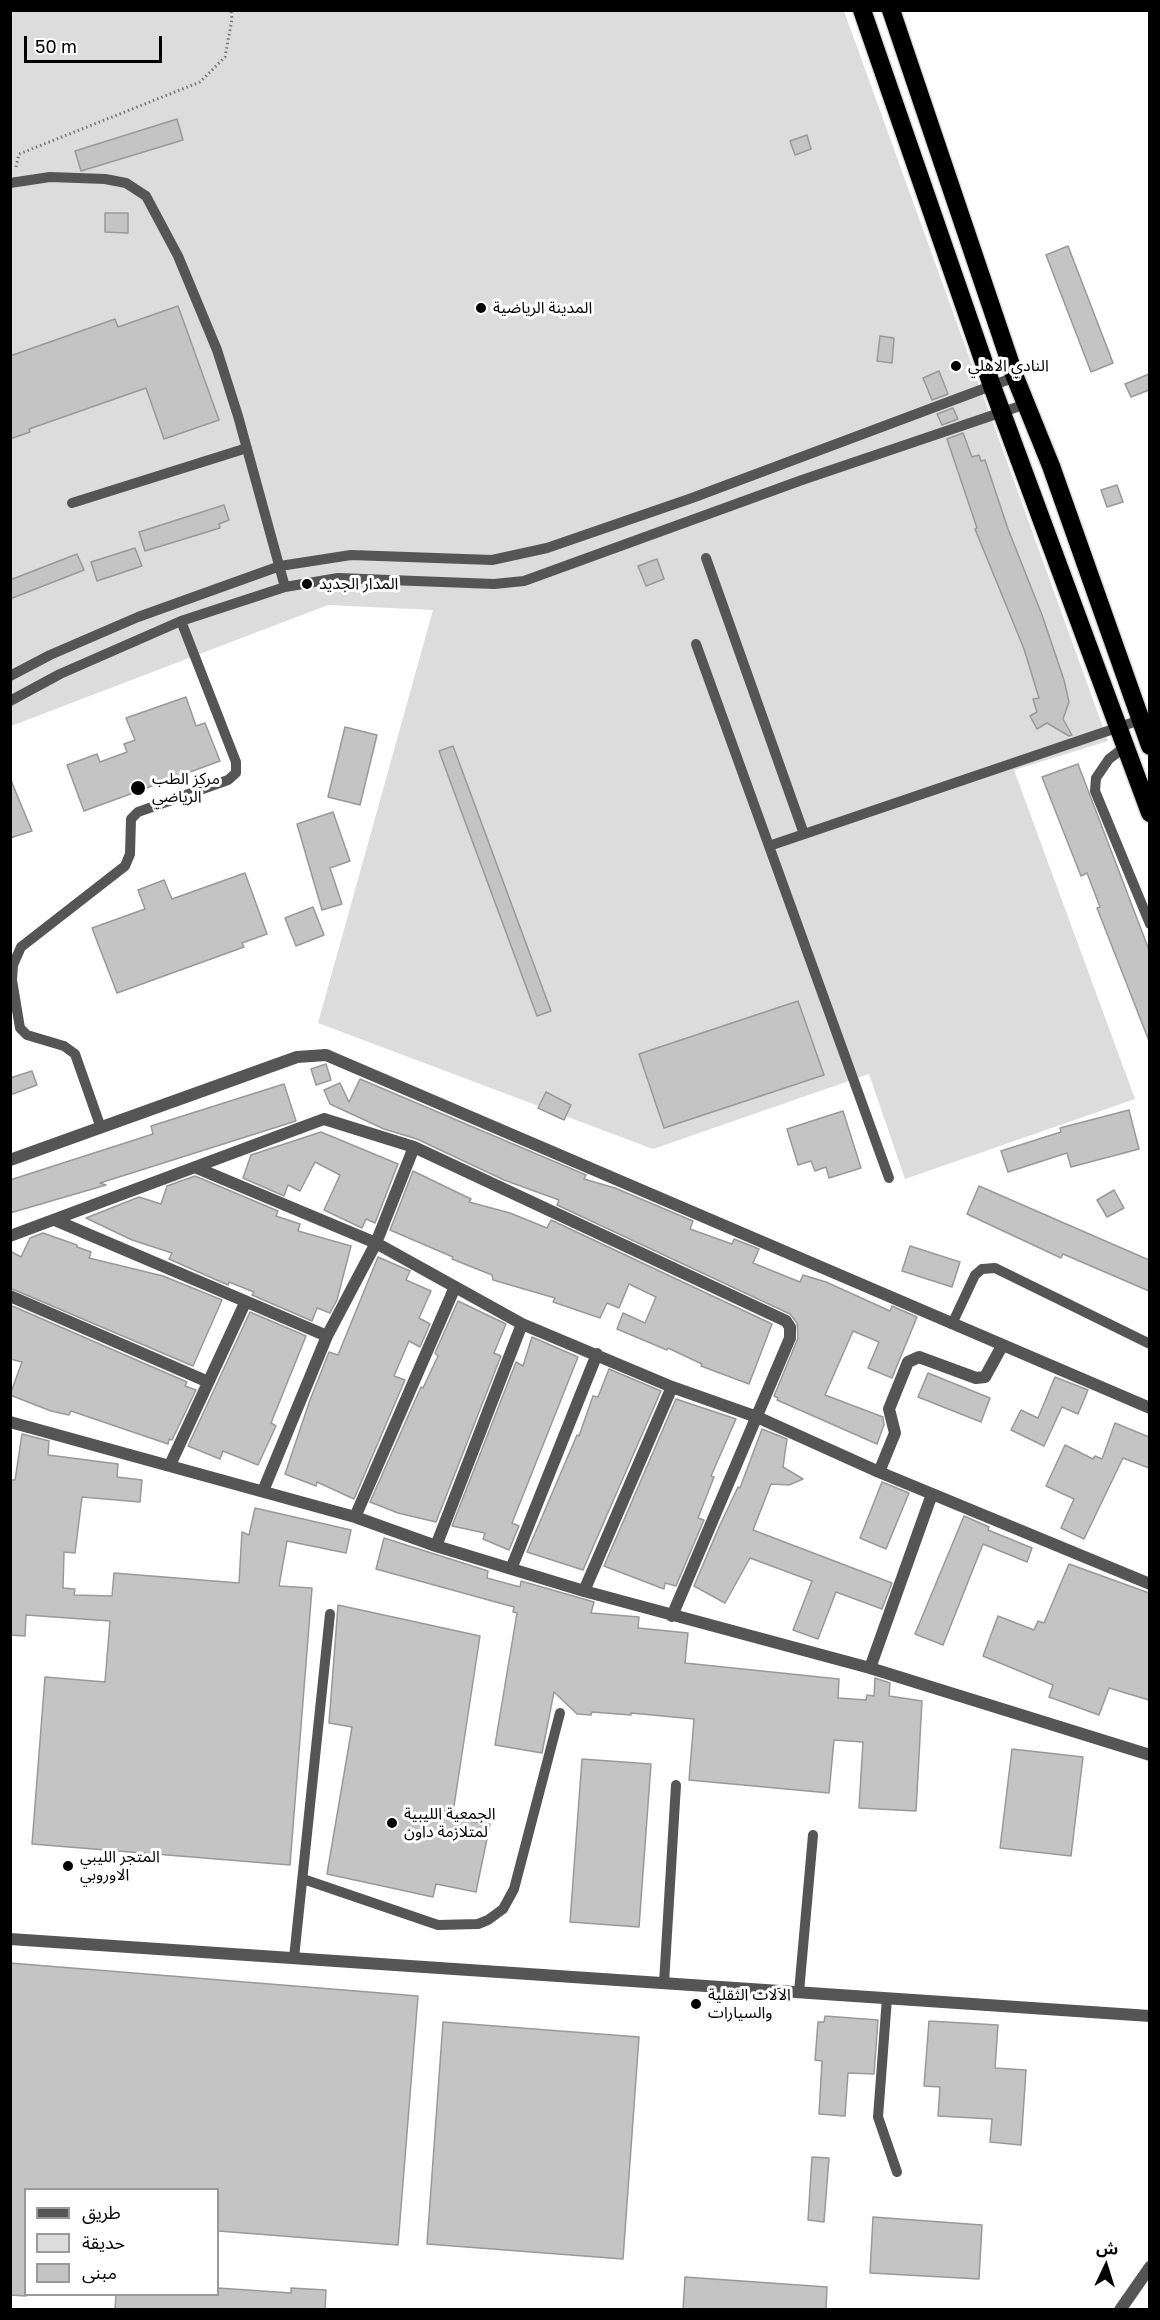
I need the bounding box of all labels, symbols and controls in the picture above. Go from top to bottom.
scale bar [27,24,165,62]
text: 50 m [35,35,77,57]
place label: المدينة الرياضية [493,298,592,318]
marker: المدينة الرياضية [474,301,488,315]
place label: النادي الاهلي [968,356,1049,376]
marker: النادي الاهلي [949,359,963,373]
place label: المدار الجديد [319,574,398,594]
marker: المدار الجديد [300,577,314,591]
place label: مركز الطب الرياضي [152,769,220,807]
marker: مركز الطب الرياضي [129,779,147,797]
place label: الجمعية الليبية لمتلازمة داون [404,1804,495,1842]
marker: الجمعية الليبية لمتلازمة داون [385,1816,399,1830]
place label: المتجر الليبي الاوروبي [80,1847,160,1885]
marker: المتجر الليبي الاوروبي [61,1859,75,1873]
place label: الاَلات الثقلية والسيارات [708,1985,791,2023]
marker: الاَلات الثقلية والسيارات [689,1997,703,2011]
legend [24,2188,219,2296]
text: طريق [82,2201,121,2223]
text: حديقة [82,2231,125,2253]
north arrow [1076,2236,1136,2296]
text: ش [1096,2237,1119,2259]
text: مبنى [82,2261,117,2283]

